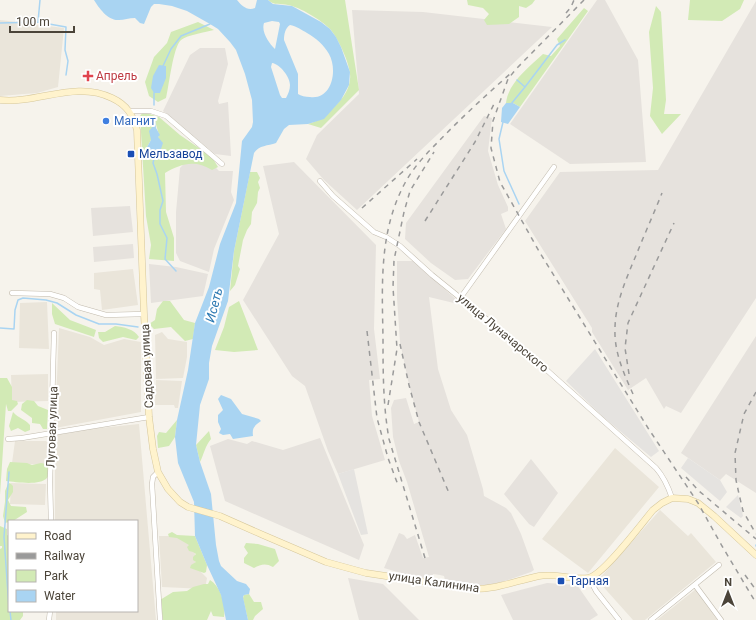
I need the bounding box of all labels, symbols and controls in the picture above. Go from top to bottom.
scale bar [10,8,74,34]
text: 100 m [16,15,50,29]
place label: Апрель [96,69,137,83]
marker: Апрель [83,71,93,81]
place label: Магнит [114,114,156,128]
marker: Магнит [101,116,111,126]
place label: Мельзавод [139,147,202,161]
marker: Мельзавод [126,149,136,159]
water label: Исеть [202,286,226,324]
street label: улица Луначарского [455,291,552,375]
street label: Садовая улица [138,324,156,408]
street label: Луговая улица [44,386,60,468]
legend [8,520,138,612]
text: Road [44,529,72,543]
text: Railway [44,549,85,563]
text: Park [44,569,69,583]
street label: улица Калинина [388,569,480,595]
north arrow [708,572,748,612]
place label: Тарная [569,574,609,588]
marker: Тарная [556,576,566,586]
text: N [724,576,732,589]
text: Water [44,589,75,603]

